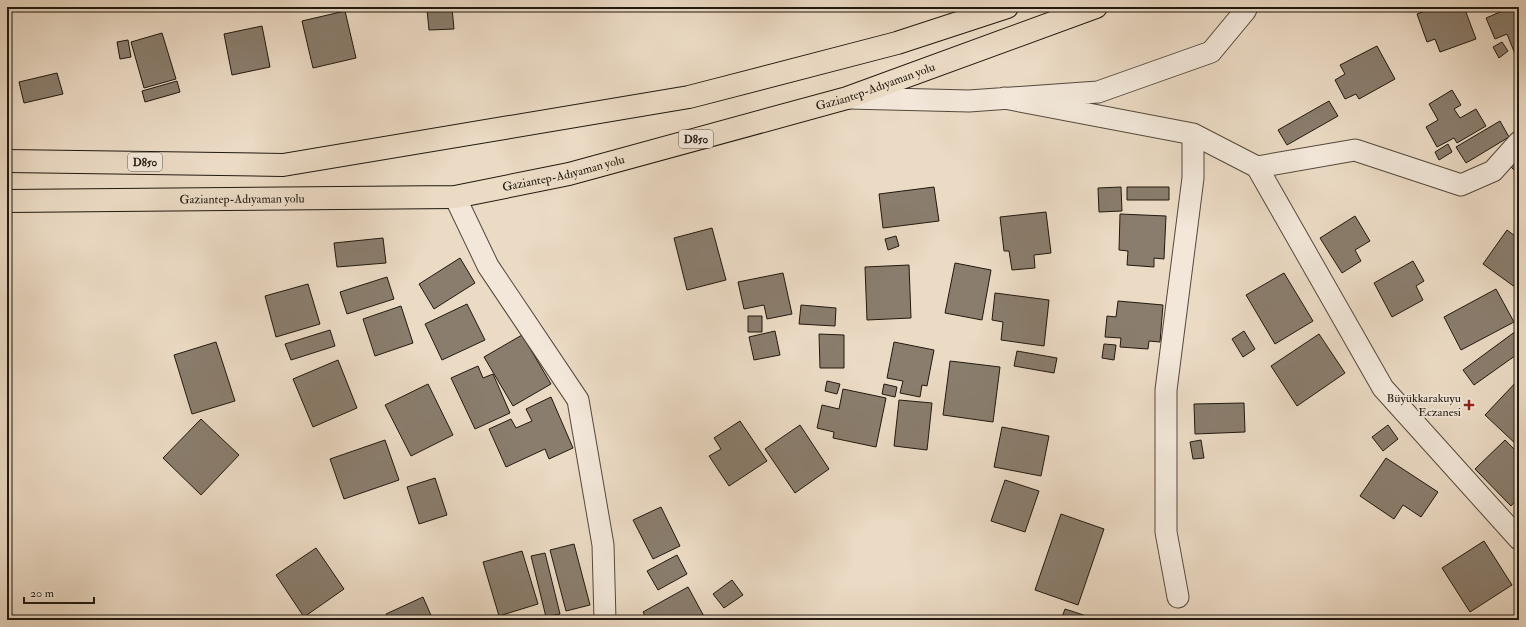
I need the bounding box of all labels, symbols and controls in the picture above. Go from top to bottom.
street label: Gaziantep-Adıyaman yolu [814,59,937,114]
road number: D850 [679,130,713,148]
street label: Gaziantep-Adıyaman yolu [501,152,626,195]
road number: D850 [128,153,162,171]
street label: Gaziantep-Adıyaman yolu [179,191,305,207]
place label: Büyükkarakuyu Eczanesi [1386,391,1461,420]
marker: Büyükkarakuyu Eczanesi [1464,400,1474,410]
scale bar [24,579,94,605]
text: 20 m [30,586,55,601]

